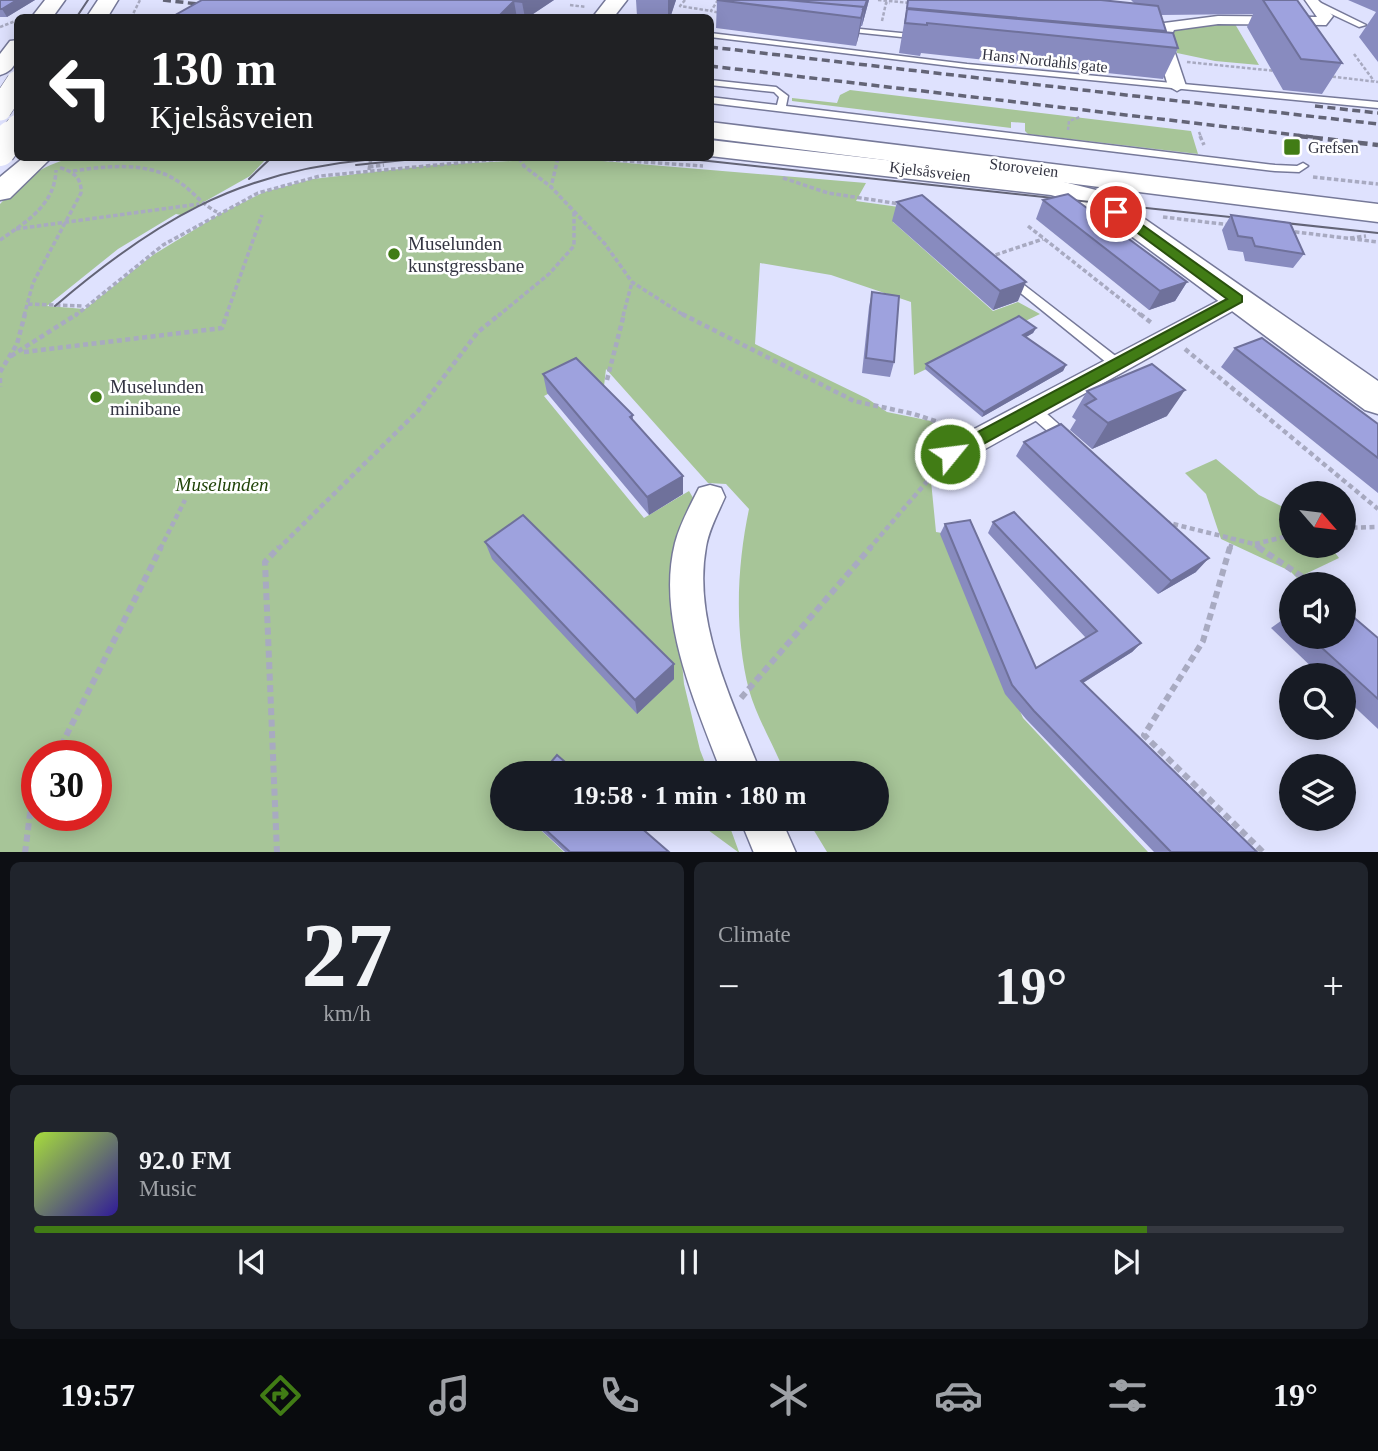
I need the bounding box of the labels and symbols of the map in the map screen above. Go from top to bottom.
street label: Hans Nordahls gate [981,45,1109,77]
marker: Grefsen [1282,137,1302,157]
place label: Grefsen [1308,139,1359,156]
street label: Storoveien [988,155,1059,180]
street label: Kjelsåsveien [888,158,972,186]
pin [1086,182,1146,242]
place label: Muselunden kunstgressbane [408,233,524,276]
marker: Muselunden kunstgressbane [386,246,402,262]
place label: Muselunden minibane [110,376,204,419]
marker: Muselunden minibane [88,389,104,405]
position arrow [913,417,987,491]
park label: Muselunden [175,474,268,495]
north arrow [1279,481,1356,558]
speed limit sign: 30 [21,740,112,831]

